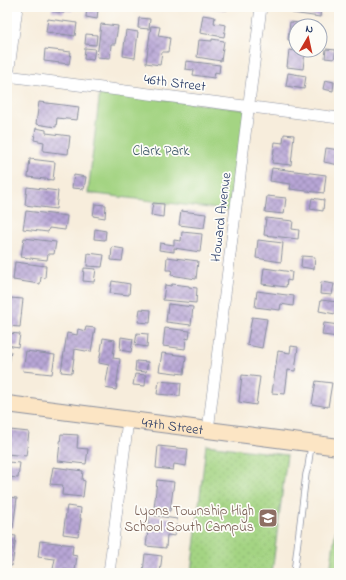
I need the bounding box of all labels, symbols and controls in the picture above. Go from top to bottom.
north arrow [288,18,328,58]
text: N [304,21,314,38]
street label: 46th Street [143,69,207,98]
park label: Clark Park [133,141,190,162]
street label: Howard Avenue [206,171,237,263]
street label: 47th Street [140,413,205,441]
place label: Lyons Township High School South Campus [124,501,254,538]
school or university icon: Lyons Township High School South Campus [257,507,279,529]

